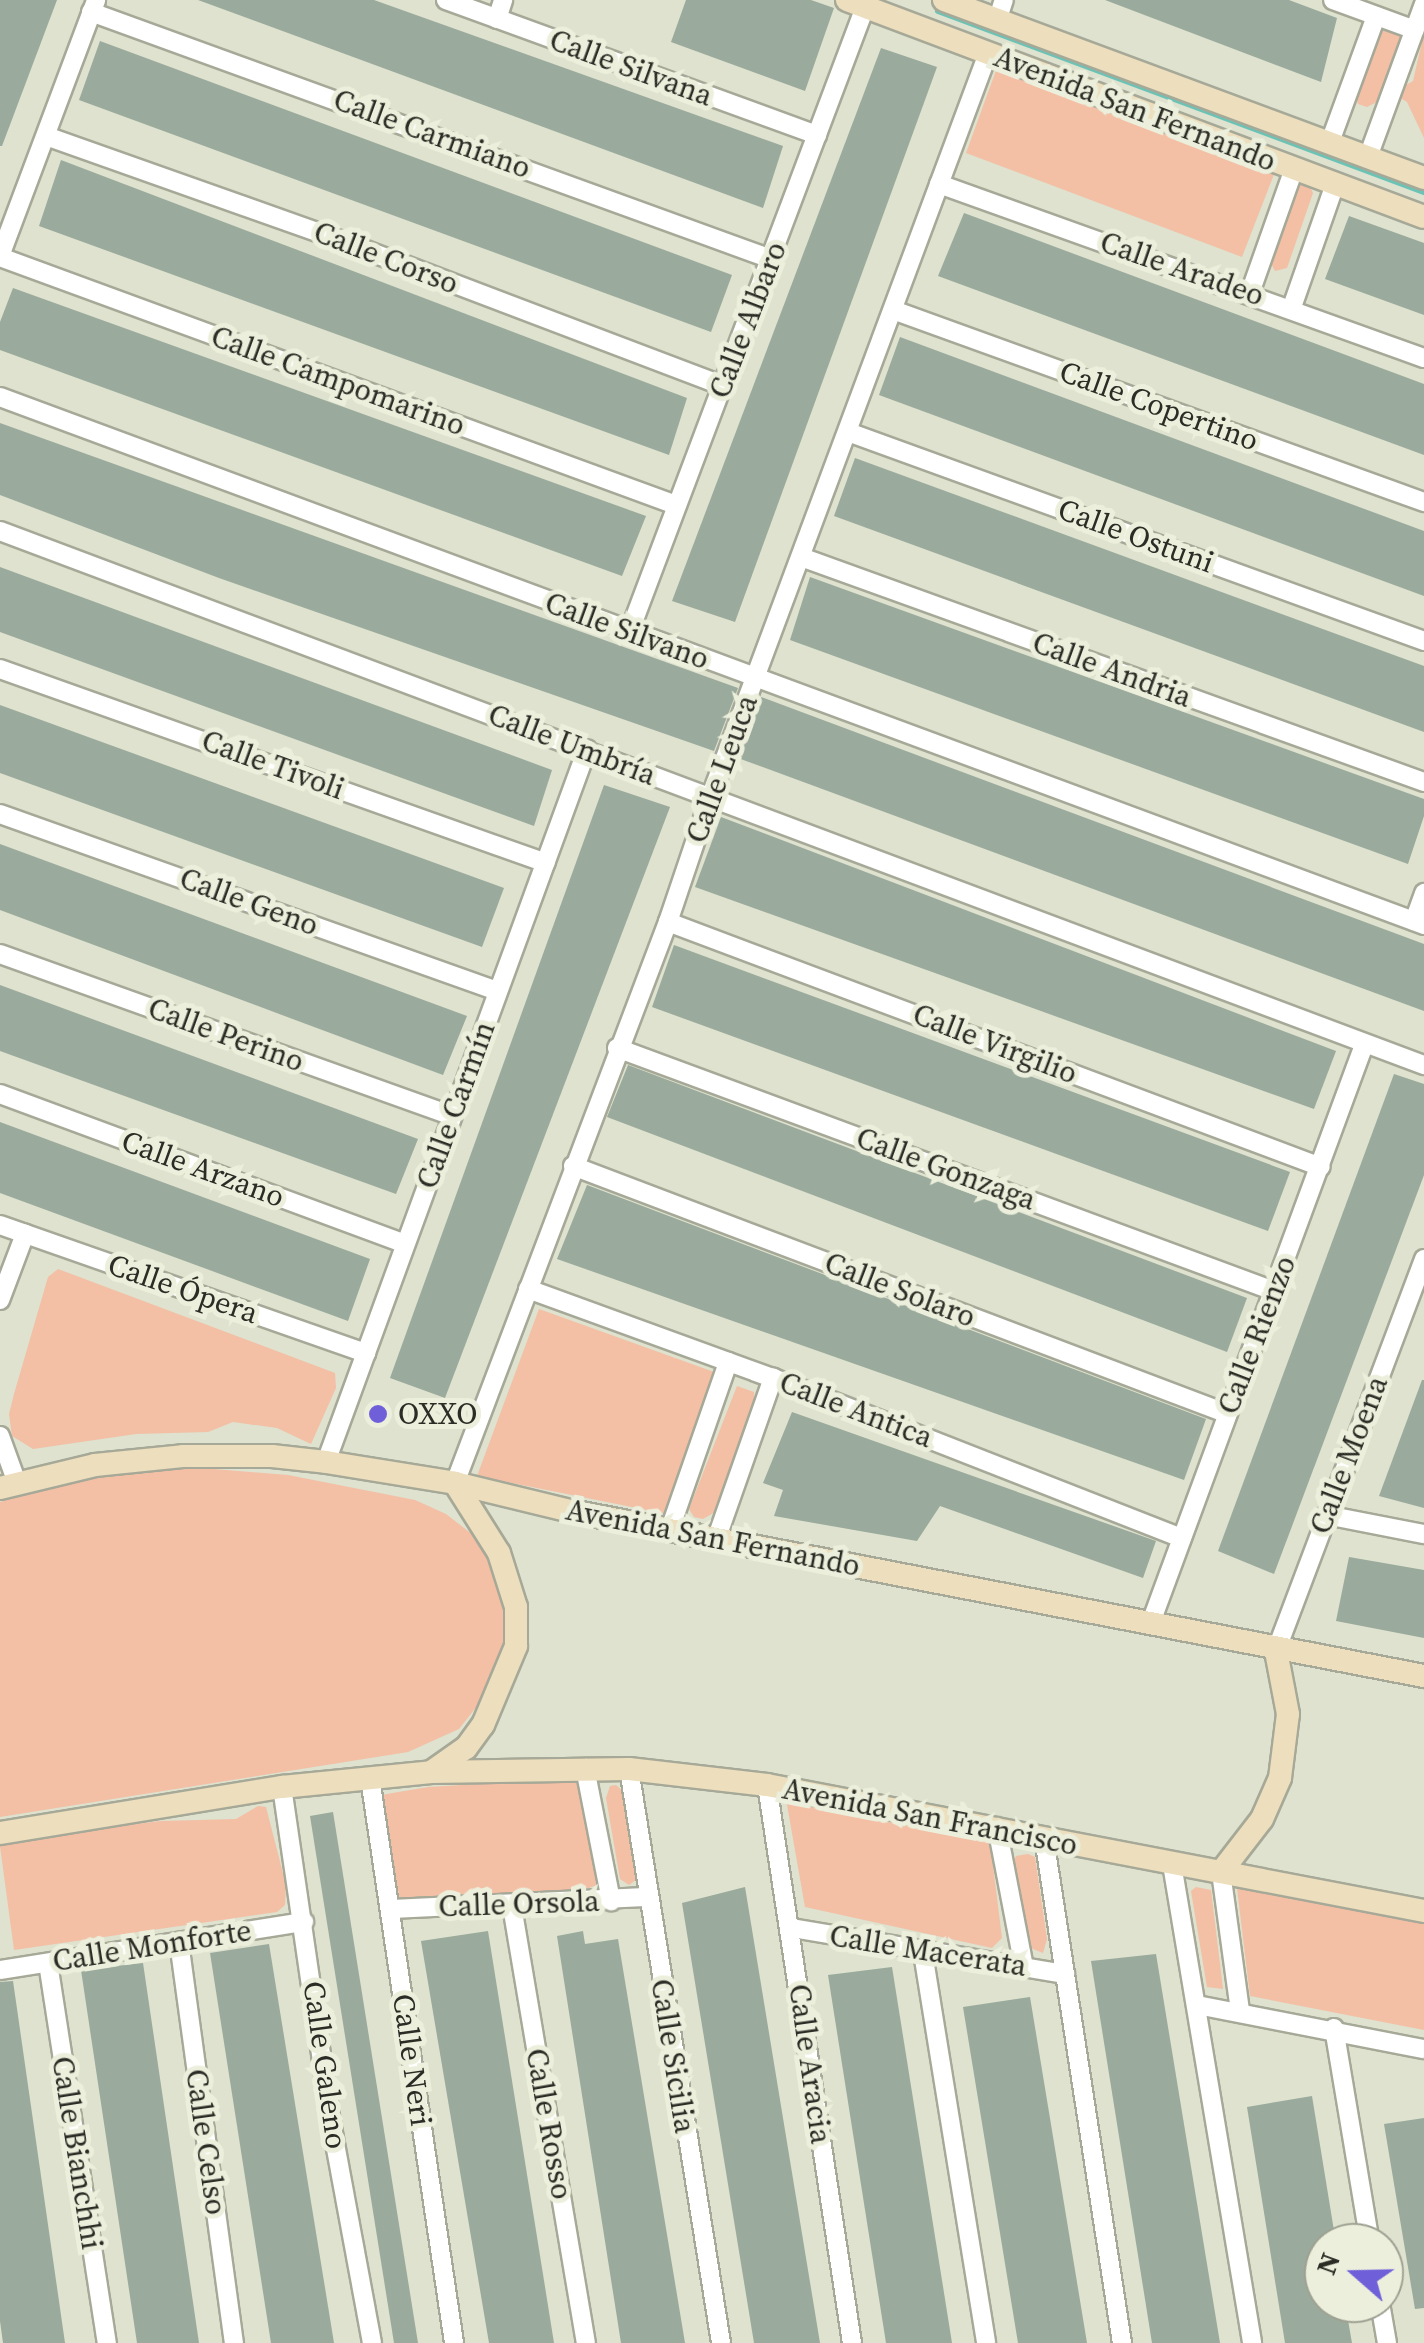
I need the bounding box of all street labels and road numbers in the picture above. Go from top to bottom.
street label: Calle Silvana [545,22,717,114]
street label: Avenida San Fernando [989,39,1281,179]
street label: Calle Carmiano [329,82,535,186]
street label: Calle Corso [309,214,463,302]
street label: Calle Aradeo [1095,224,1269,314]
street label: Calle Albaro [702,237,794,403]
street label: Calle Campomarino [206,318,470,444]
street label: Calle Copertino [1055,353,1263,459]
street label: Calle Ostuni [1053,491,1219,581]
street label: Calle Silvano [540,585,714,677]
street label: Calle Andria [1028,625,1196,715]
street label: Calle Leuca [679,690,765,848]
street label: Calle Umbría [483,697,661,793]
street label: Calle Tivoli [197,723,349,807]
street label: Calle Geno [175,860,323,944]
street label: Calle Perino [143,990,309,1080]
street label: Calle Virgilio [907,996,1083,1092]
street label: Calle Carmín [409,1016,503,1194]
street label: Calle Gonzaga [851,1120,1041,1218]
street label: Calle Arzano [117,1123,289,1215]
street label: Calle Solaro [820,1245,980,1335]
street label: Calle Ópera [103,1247,263,1331]
street label: Calle Rienzo [1210,1251,1304,1419]
street label: Calle Antica [774,1364,938,1456]
street label: Calle Moena [1302,1371,1396,1539]
street label: Avenida San Fernando [563,1492,863,1584]
street label: Avenida San Francisco [779,1771,1081,1863]
street label: Calle Orsola [438,1883,600,1925]
street label: Calle Monforte [50,1913,254,1979]
street label: Calle Macerata [827,1918,1029,1984]
street label: Calle Sicilia [643,1976,703,2136]
street label: Calle Galeno [295,1979,355,2151]
street label: Calle Aracia [781,1982,839,2146]
street label: Calle Neri [385,1992,439,2128]
street label: Calle Rosso [518,2046,580,2202]
street label: Calle Bianchhi [44,2054,110,2252]
street label: Calle Celso [178,2067,234,2217]

